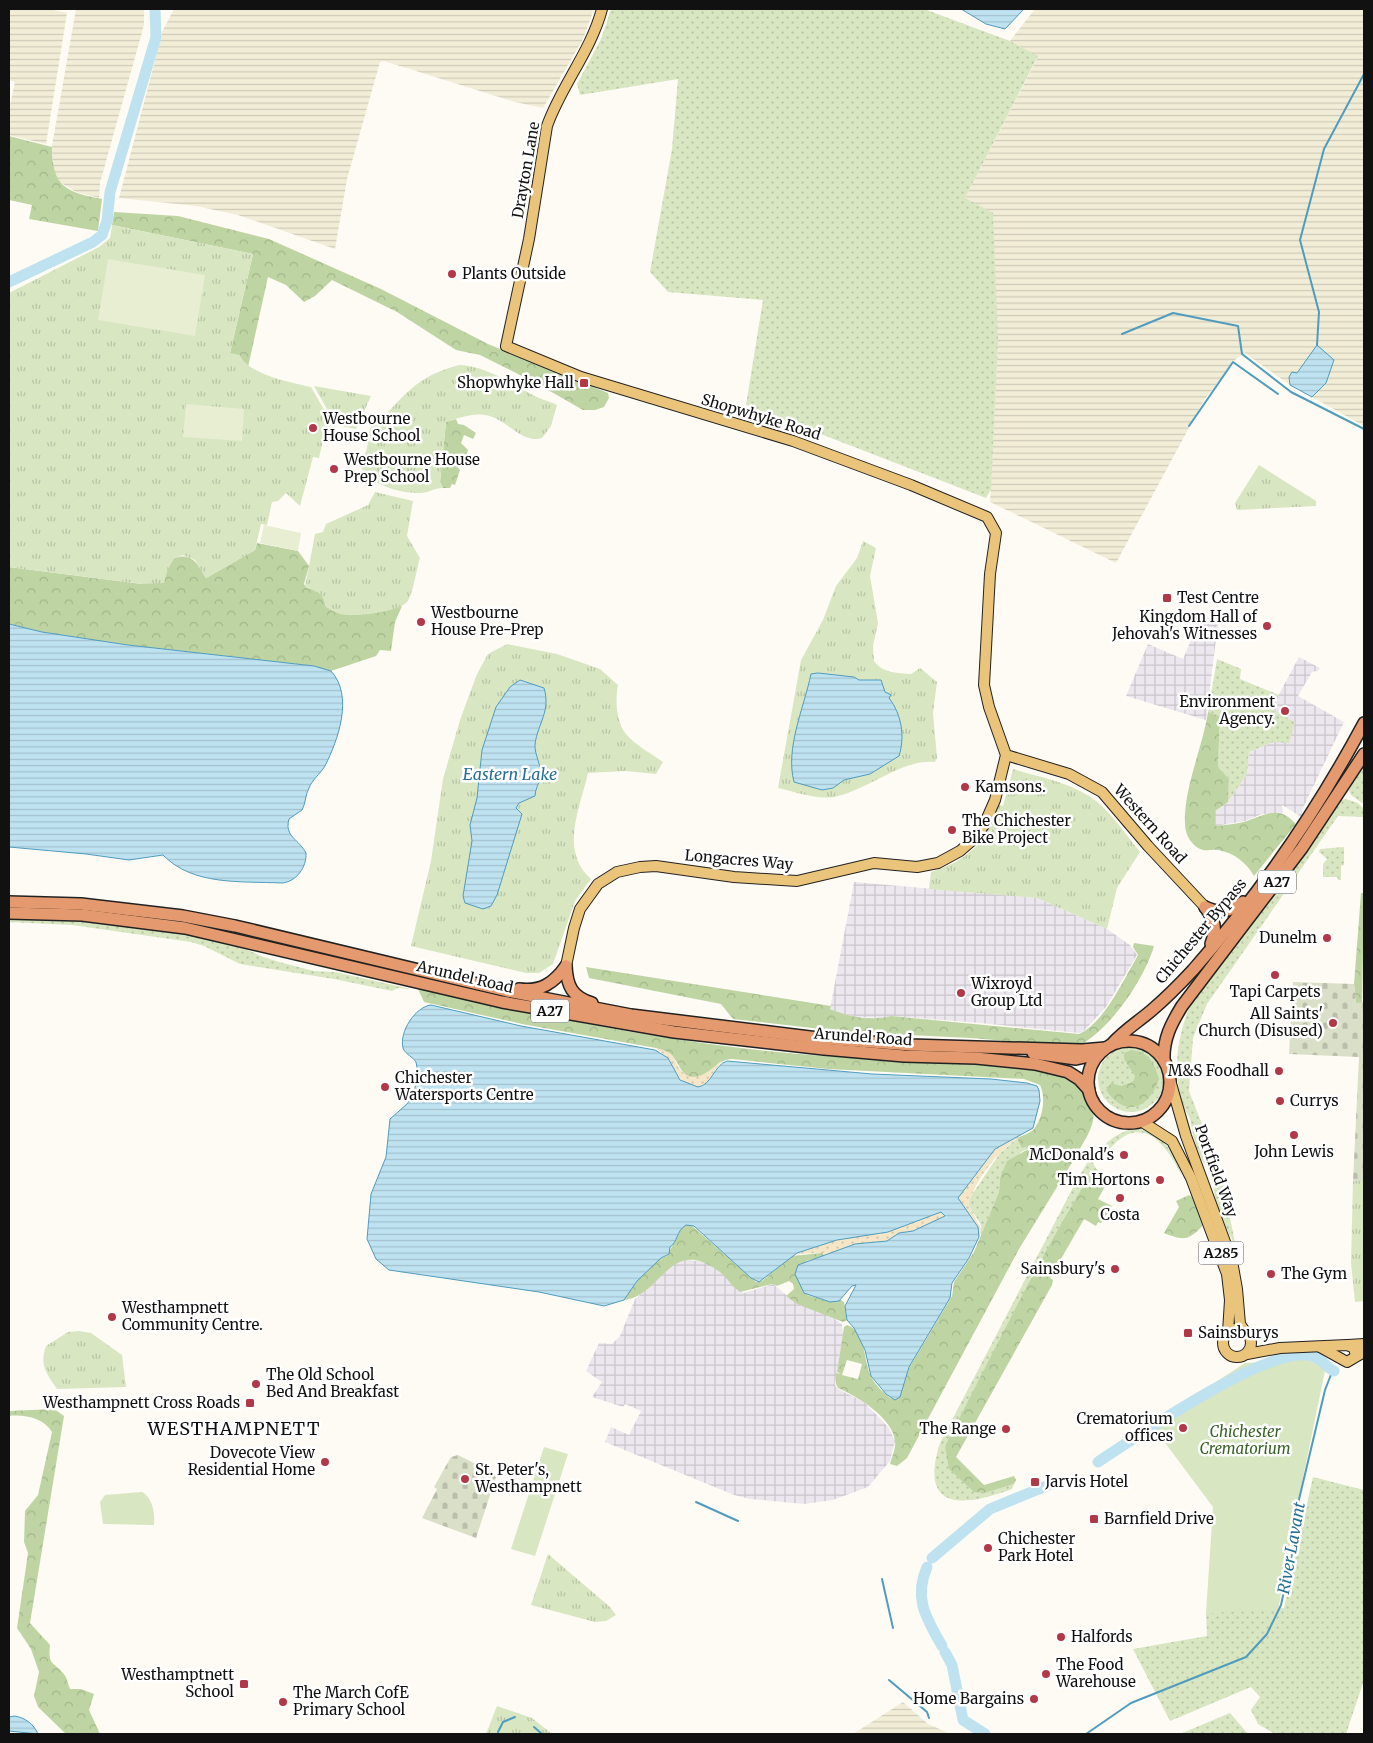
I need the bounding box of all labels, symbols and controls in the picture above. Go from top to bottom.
street label: Drayton Lane [508,120,543,220]
place label: Plants Outside [462,264,566,283]
marker: Plants Outside [446,268,458,280]
place label: Shopwhyke Hall [457,373,574,392]
marker: Shopwhyke Hall [578,377,590,389]
street label: Shopwhyke Road [699,389,823,444]
place label: Westbourne House School [322,409,421,445]
marker: Westbourne House School [307,422,319,434]
place label: Westbourne House Prep School [343,450,480,486]
marker: Westbourne House Prep School [328,463,340,475]
place label: Test Centre [1177,588,1259,607]
marker: Test Centre [1161,592,1173,604]
place label: Westbourne House Pre-Prep [430,603,544,639]
place label: Kingdom Hall of Jehovah's Witnesses [1111,607,1258,643]
marker: Westbourne House Pre-Prep [415,616,427,628]
marker: Kingdom Hall of Jehovah's Witnesses [1261,620,1273,632]
place label: Environment Agency. [1179,692,1275,728]
marker: Environment Agency. [1279,705,1291,717]
water label: Eastern Lake [463,764,557,784]
place label: Kamsons. [975,777,1046,796]
street label: Western Road [1109,780,1191,867]
marker: Kamsons. [959,781,971,793]
place label: The Chichester Bike Project [962,811,1071,847]
marker: The Chichester Bike Project [946,824,958,836]
street label: Longacres Way [684,845,794,874]
road number: A27 [1258,870,1296,894]
street label: Chichester Bypass [1151,874,1250,987]
place label: Dunelm [1259,928,1317,947]
marker: Dunelm [1321,932,1333,944]
street label: Arundel Road [414,956,515,997]
marker: Tapi Carpets [1269,969,1281,981]
place label: Wixroyd Group Ltd [970,974,1042,1010]
place label: Tapi Carpets [1229,982,1321,1001]
marker: Wixroyd Group Ltd [955,987,967,999]
road number: A27 [531,999,569,1022]
place label: All Saints' Church (Disused) [1199,1004,1323,1040]
marker: All Saints' Church (Disused) [1327,1017,1339,1029]
street label: Arundel Road [812,1024,913,1049]
place label: M&S Foodhall [1168,1061,1269,1080]
marker: M&S Foodhall [1273,1065,1285,1077]
place label: Chichester Watersports Centre [394,1068,534,1104]
marker: Chichester Watersports Centre [379,1081,391,1093]
place label: Currys [1290,1091,1339,1110]
marker: Currys [1274,1095,1286,1107]
street label: Portfield Way [1191,1122,1242,1220]
marker: John Lewis [1288,1129,1300,1141]
place label: John Lewis [1253,1142,1334,1161]
place label: McDonald's [1029,1145,1114,1164]
marker: McDonald's [1118,1149,1130,1161]
place label: Tim Hortons [1057,1170,1150,1189]
marker: Tim Hortons [1154,1174,1166,1186]
marker: Costa [1114,1192,1126,1204]
place label: Costa [1100,1205,1140,1224]
road number: A285 [1198,1242,1244,1264]
place label: Sainsbury's [1021,1259,1105,1278]
marker: Sainsbury's [1109,1263,1121,1275]
place label: The Gym [1281,1264,1347,1283]
marker: The Gym [1265,1268,1277,1280]
place label: Westhampnett Community Centre. [121,1298,263,1334]
marker: Westhampnett Community Centre. [106,1311,118,1323]
place label: Sainsburys [1198,1323,1279,1342]
marker: Sainsburys [1182,1327,1194,1339]
place label: The Old School Bed And Breakfast [266,1365,399,1401]
marker: The Old School Bed And Breakfast [250,1378,262,1390]
place label: Westhampnett Cross Roads [42,1393,240,1412]
marker: Westhampnett Cross Roads [244,1397,256,1409]
place label: Crematorium offices [1076,1409,1173,1445]
district label: WESTHAMPNETT [147,1417,320,1440]
place label: The Range [919,1419,996,1438]
marker: Crematorium offices [1177,1422,1189,1434]
park label: Chichester Crematorium [1199,1422,1291,1458]
marker: The Range [1000,1423,1012,1435]
place label: Dovecote View Residential Home [188,1443,315,1479]
marker: Dovecote View Residential Home [319,1456,331,1468]
place label: St. Peter's, Westhampnett [474,1460,582,1496]
place label: Jarvis Hotel [1044,1472,1129,1491]
marker: St. Peter's, Westhampnett [459,1473,471,1485]
marker: Jarvis Hotel [1029,1476,1041,1488]
water label: River Lavant [1273,1500,1309,1595]
place label: Barnfield Drive [1104,1509,1214,1528]
marker: Barnfield Drive [1088,1513,1100,1525]
place label: Chichester Park Hotel [998,1529,1075,1565]
marker: Chichester Park Hotel [982,1542,994,1554]
place label: Halfords [1071,1627,1133,1646]
marker: Halfords [1055,1631,1067,1643]
place label: The Food Warehouse [1055,1655,1136,1691]
place label: Westhamptnett School [120,1665,234,1701]
marker: The Food Warehouse [1040,1668,1052,1680]
marker: Westhamptnett School [238,1678,250,1690]
place label: The March CofE Primary School [293,1683,409,1719]
place label: Home Bargains [913,1689,1024,1708]
marker: Home Bargains [1028,1693,1040,1705]
marker: The March CofE Primary School [277,1696,289,1708]

